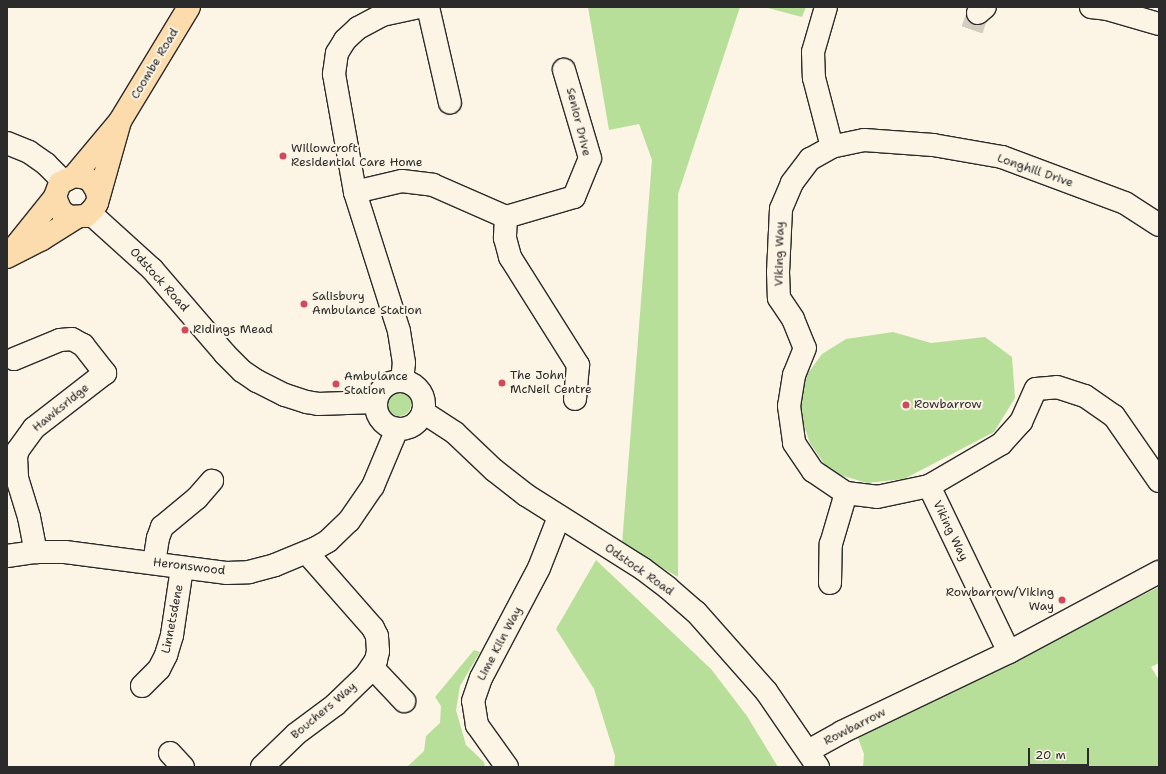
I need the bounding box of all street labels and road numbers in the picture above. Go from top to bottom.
street label: Coombe Road [128,26,182,102]
street label: Senior Drive [563,86,593,158]
street label: Longhill Drive [995,151,1075,191]
street label: Viking Way [772,221,788,287]
street label: Odstock Road [127,245,191,315]
street label: Hawksridge [30,381,92,435]
street label: Viking Way [929,499,971,563]
street label: Odstock Road [602,541,676,599]
street label: Heronswood [152,555,226,579]
street label: Linnetsdene [159,583,187,655]
street label: Lime Kiln Way [474,605,526,683]
street label: Bouchers Way [288,679,360,743]
street label: Rowbarrow [822,705,888,749]

